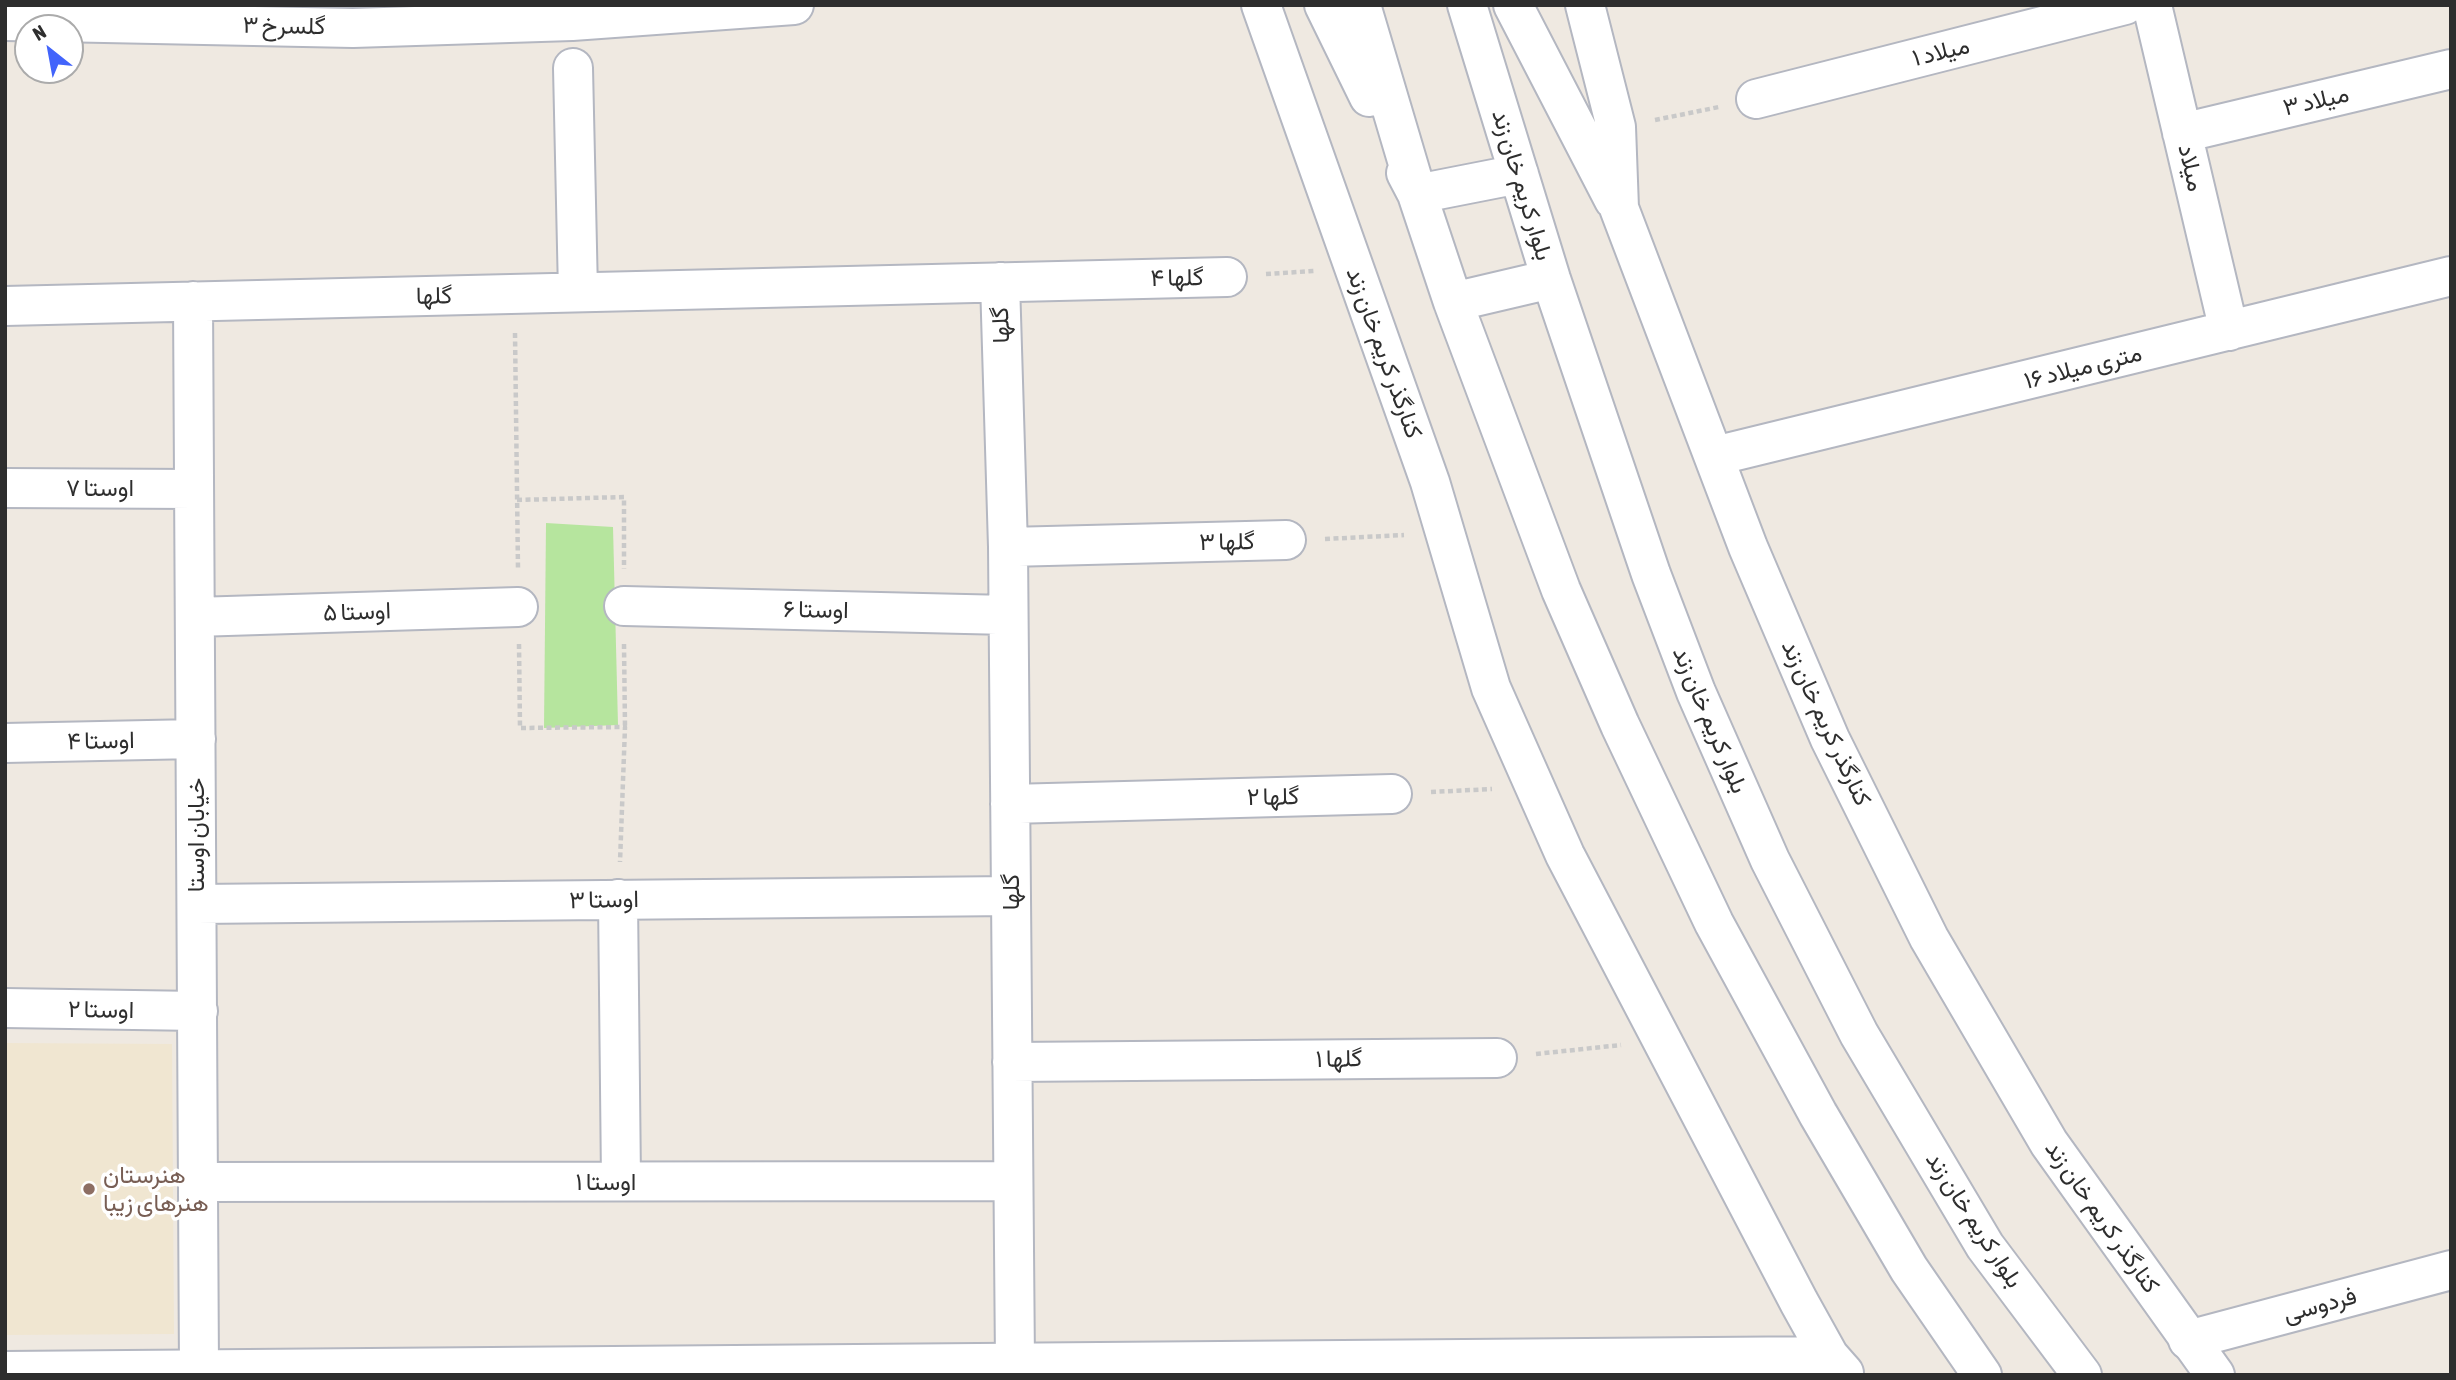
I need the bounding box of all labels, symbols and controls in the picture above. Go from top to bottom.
street label: گلسرخ ۳ [242,11,326,41]
north arrow [14,14,84,84]
text: N [29,20,50,45]
street label: میلاد ۱ [1910,31,1972,73]
street label: میلاد ۳ [2280,79,2352,123]
street label: بلوار کریم خان زند [1485,106,1559,264]
street label: میلاد [2172,142,2210,194]
street label: گلها ۴ [1150,263,1204,293]
street label: کنارگذر کریم خان زند [1340,264,1428,442]
street label: گلها [415,281,453,311]
street label: گلها [986,306,1016,344]
street label: ۱۶ متری میلاد [2021,338,2145,396]
street label: اوستا ۷ [66,474,134,502]
street label: گلها ۳ [1199,527,1255,557]
street label: اوستا ۶ [783,595,849,625]
street label: اوستا ۵ [322,596,392,628]
street label: کنارگذر کریم خان زند [1775,635,1877,811]
street label: بلوار کریم خان زند [1666,642,1754,798]
street label: اوستا ۴ [67,726,135,756]
street label: خیابان اوستا [182,778,210,892]
street label: گلها ۲ [1247,782,1299,812]
street label: گلها [997,874,1025,910]
street label: اوستا ۳ [569,885,639,915]
street label: اوستا ۲ [68,995,134,1025]
street label: گلها ۱ [1315,1044,1363,1074]
street label: کنارگذر کریم خان زند [2039,1135,2165,1299]
street label: بلوار کریم خان زند [1919,1147,2029,1293]
place label: هنرستان هنرهای زیبا [103,1161,209,1217]
street label: اوستا ۱ [576,1168,636,1196]
marker: هنرستان هنرهای زیبا [81,1181,97,1197]
street label: فردوسی [2280,1281,2360,1329]

